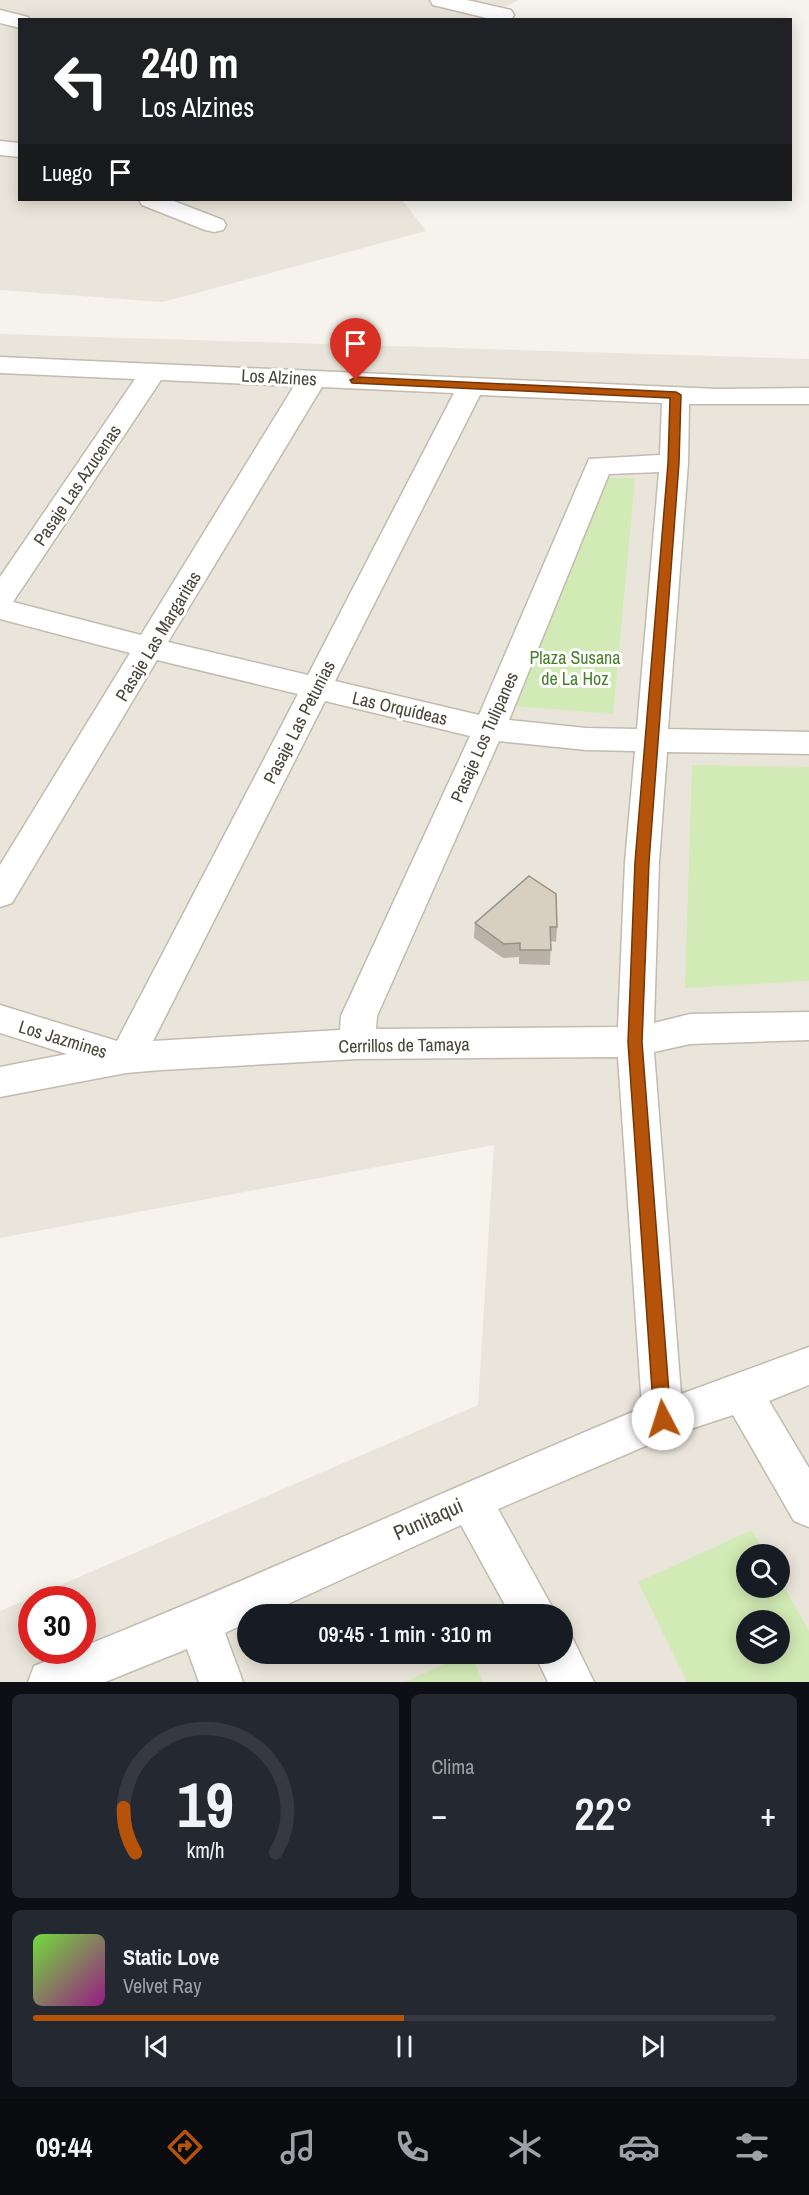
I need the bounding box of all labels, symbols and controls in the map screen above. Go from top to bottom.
text: 240 m [141,35,239,91]
icon: left [42,42,120,120]
text: Los Alzines [141,89,254,125]
icon: arrive [104,156,137,189]
text: Luego [42,158,92,188]
pin [330,318,381,380]
icon: arrive [339,327,372,360]
street label: Los Alzines [241,363,317,391]
street label: Pasaje Las Azucenas [27,420,127,550]
street label: Pasaje Las Margaritas [109,566,207,706]
park label: Plaza Susana de La Hoz [529,645,621,691]
street label: Pasaje Las Petunias [257,656,341,788]
street label: Pasaje Los Tulipanes [444,668,524,806]
street label: Las Orquídeas [350,685,450,731]
street label: Los Jazmines [16,1014,110,1064]
street label: Cerrillos de Tamaya [338,1031,470,1059]
position arrow [631,1387,695,1451]
street label: Punitaqui [388,1491,468,1547]
map controls [736,1544,790,1664]
button: search [736,1544,790,1598]
speed limit sign: 30 [18,1586,96,1664]
button: layers [736,1610,790,1664]
text: 09:45 · 1 min · 310 m [318,1619,492,1649]
text: Clima [432,1753,474,1780]
text: 19 [177,1762,234,1846]
text: 22° [574,1783,633,1844]
text: − [432,1792,447,1836]
text: + [760,1792,776,1836]
text: km/h [186,1836,224,1865]
text: Static Love [123,1942,219,1972]
text: Velvet Ray [123,1972,201,1999]
icon: previous [140,2030,173,2063]
icon: pause [388,2030,421,2063]
icon: next [636,2030,669,2063]
icon: directions [164,2126,206,2168]
icon: music [277,2126,319,2168]
icon: phone [391,2126,433,2168]
icon: climate [504,2126,546,2168]
icon: car [618,2126,660,2168]
icon: filters [731,2126,773,2168]
text: 09:44 [36,2129,92,2165]

